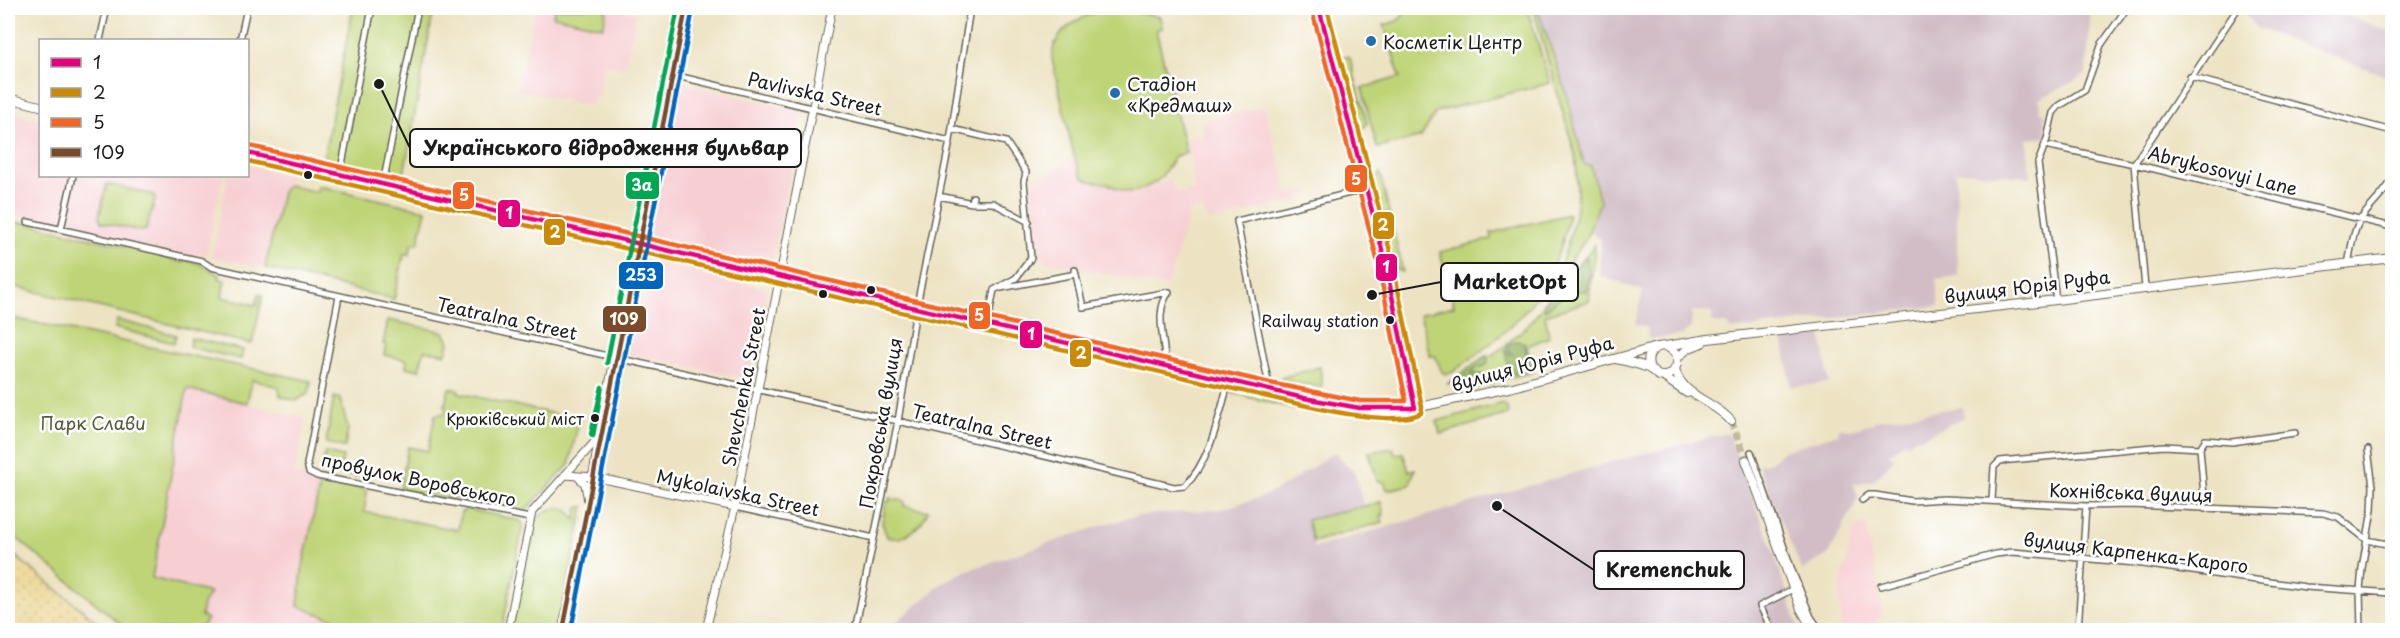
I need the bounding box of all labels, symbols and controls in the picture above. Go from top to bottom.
place label: Косметік Центр [1383,28,1522,55]
marker: Косметік Центр [1364,34,1378,48]
legend [39,39,249,177]
text: 1 [93,48,101,75]
street label: Pavlivska Street [745,64,885,122]
place label: Стадіон «Кредмаш» [1127,70,1232,118]
text: 2 [93,78,106,105]
marker: Стадіон «Кредмаш» [1108,86,1122,100]
text: 5 [93,108,105,135]
callout: Українського відродження бульвар [410,129,801,167]
text: Українського відродження бульвар [422,132,789,162]
text: 109 [93,138,125,165]
street label: Abrykosovyi Lane [2145,138,2301,202]
line badge: 5 [1344,164,1368,193]
text: 5 [1351,166,1361,190]
unlabelled marker [302,169,314,181]
line badge: 3а [625,171,660,200]
text: 3а [631,172,653,196]
line badge: 5 [452,181,475,210]
text: 5 [459,182,469,206]
line badge: 1 [497,199,521,228]
text: 1 [505,200,513,224]
line badge: 2 [1372,211,1395,240]
text: 2 [1377,212,1389,236]
line badge: 2 [543,218,566,246]
text: 2 [549,219,561,243]
line badge: 1 [1375,253,1398,282]
text: 1 [1382,254,1390,278]
line badge: 253 [618,261,664,290]
text: 253 [625,262,657,286]
street label: вулиця Юрія Руфа [1943,262,2112,310]
callout: MarketOpt [1441,263,1578,301]
text: MarketOpt [1453,266,1567,296]
unlabelled marker [865,284,877,296]
unlabelled marker [817,288,829,300]
street label: Teatralna Street [434,290,580,346]
line badge: 5 [968,301,991,330]
text: 5 [974,302,984,326]
line badge: 109 [602,305,647,333]
street label: Shevchenka Street [714,305,772,469]
text: 109 [609,306,639,330]
place label: Railway station [1261,308,1379,332]
marker: Railway station [1384,314,1396,326]
line badge: 1 [1019,320,1043,349]
text: 1 [1027,321,1035,345]
street label: вулиця Юрія Руфа [1448,328,1617,398]
street label: Покровська вулиця [852,336,908,510]
line badge: 2 [1069,339,1092,368]
text: 2 [1075,340,1087,364]
street label: Teatralna Street [909,397,1055,455]
place label: Крюківський міст [446,406,584,430]
park label: Парк Слави [40,409,146,436]
marker: Крюківський міст [589,412,601,424]
street label: провулок Воровського [319,445,519,513]
street label: Mykolaivska Street [654,462,822,522]
street label: Кохнівська вулиця [2049,476,2213,508]
street label: вулиця Карпенка-Карого [2022,525,2250,579]
callout: Kremenchuk [1594,551,1744,589]
text: Kremenchuk [1606,554,1732,584]

